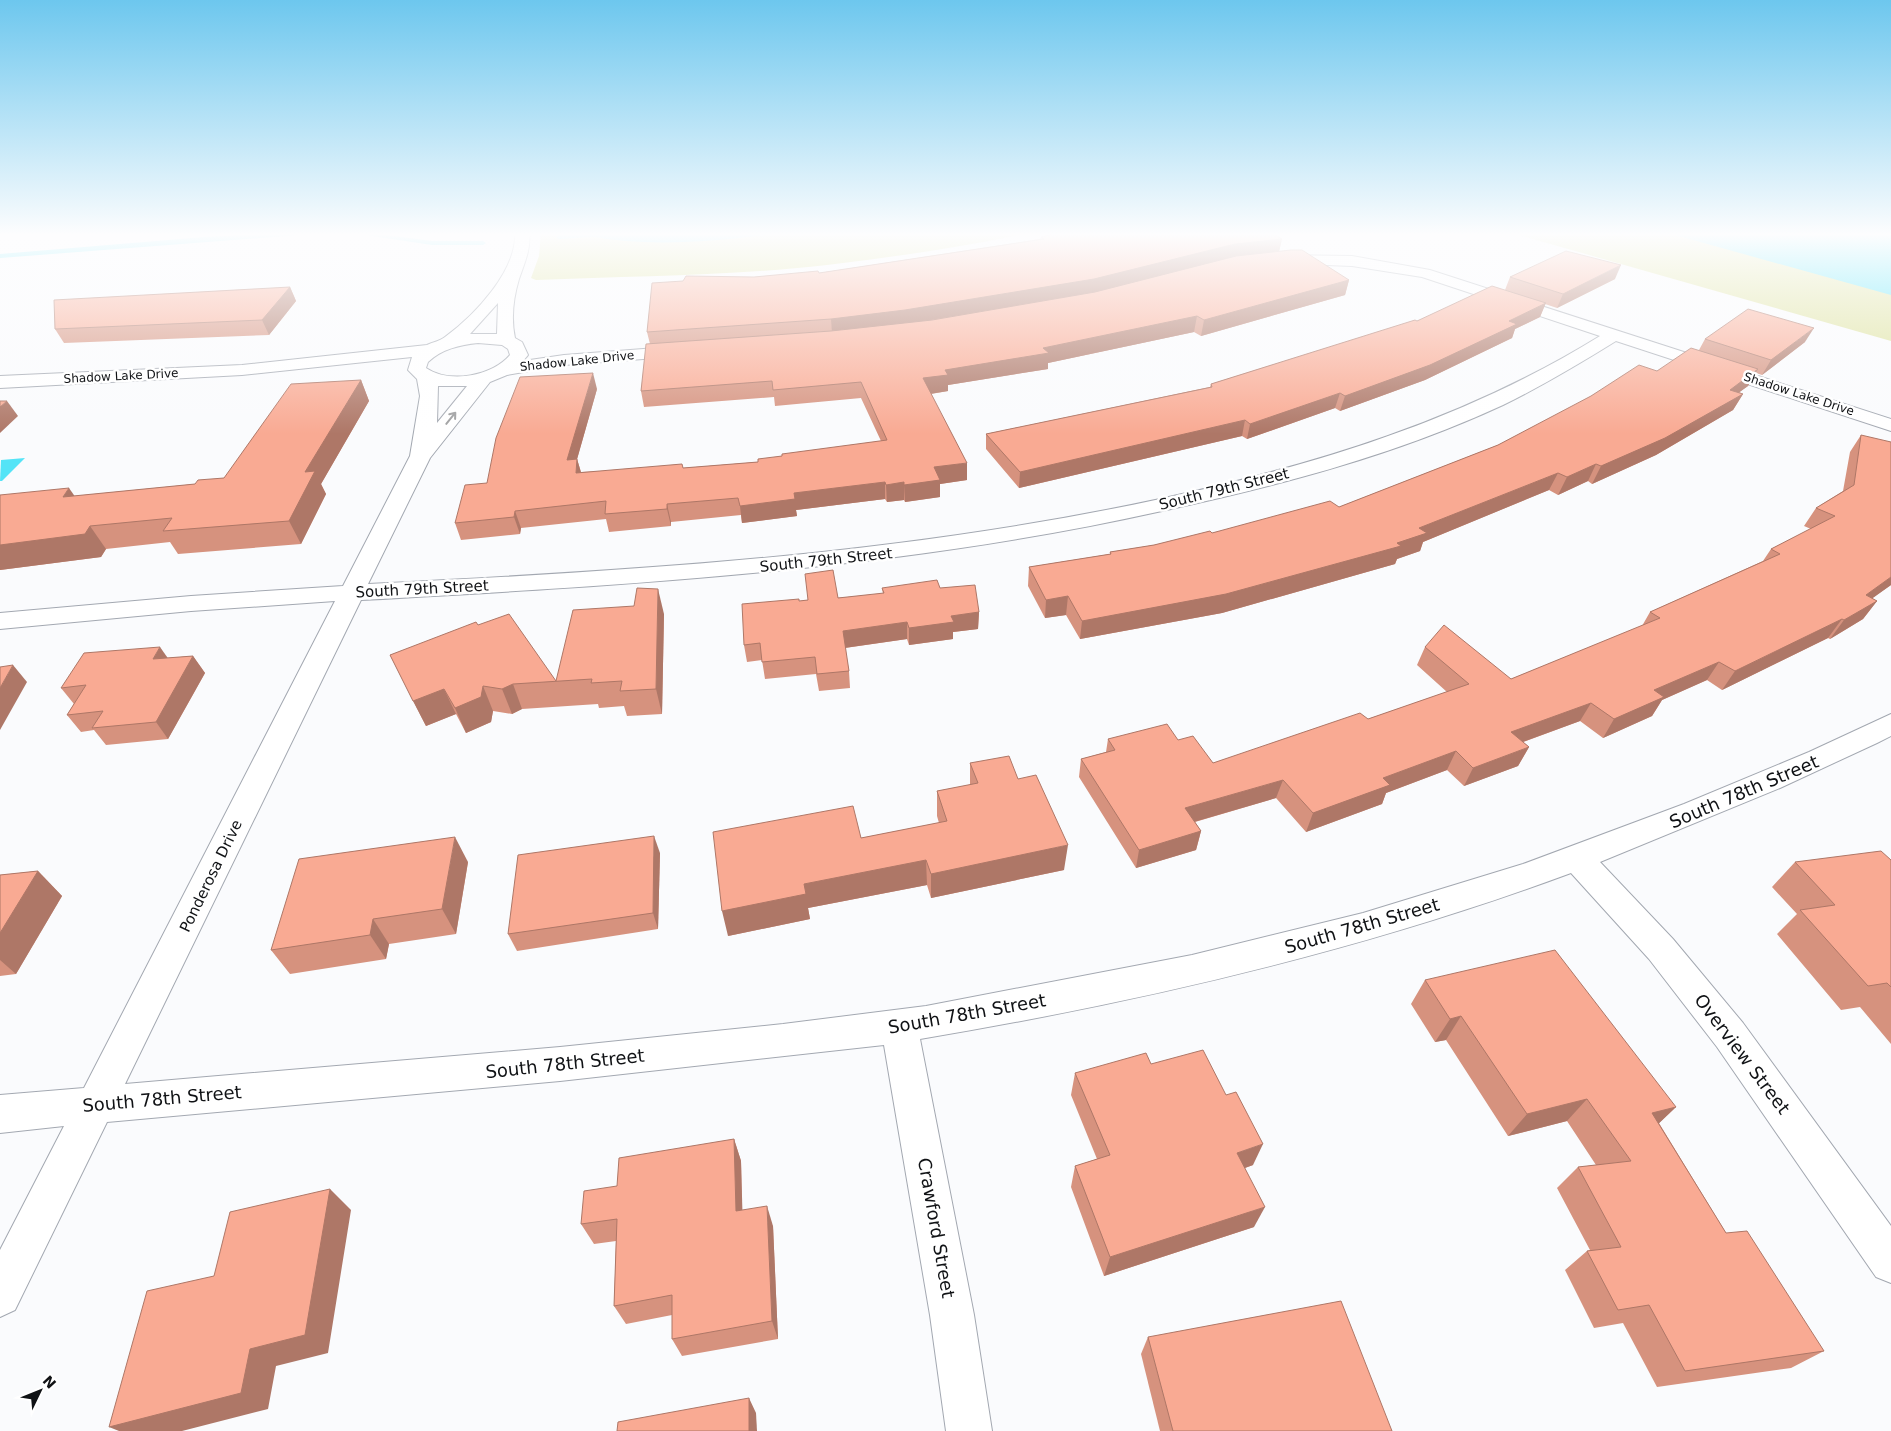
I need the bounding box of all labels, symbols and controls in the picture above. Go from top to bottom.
street label: Shadow Lake Drive [519,348,635,374]
street label: Shadow Lake Drive [63,366,179,386]
street label: Shadow Lake Drive [1742,370,1856,418]
one-way arrow [445,412,456,425]
street label: South 79th Street [1157,464,1291,514]
street label: South 79th Street [759,544,893,576]
street label: South 79th Street [355,577,489,601]
street label: South 78th Street [1666,751,1821,832]
street label: Ponderosa Drive [176,817,246,935]
street label: South 78th Street [1282,893,1442,958]
street label: South 78th Street [886,989,1047,1038]
street label: Overview Street [1690,989,1794,1118]
street label: South 78th Street [484,1045,646,1082]
street label: South 78th Street [81,1081,242,1116]
street label: Crawford Street [914,1156,959,1300]
north arrow [15,1366,65,1416]
text: N [40,1372,59,1392]

